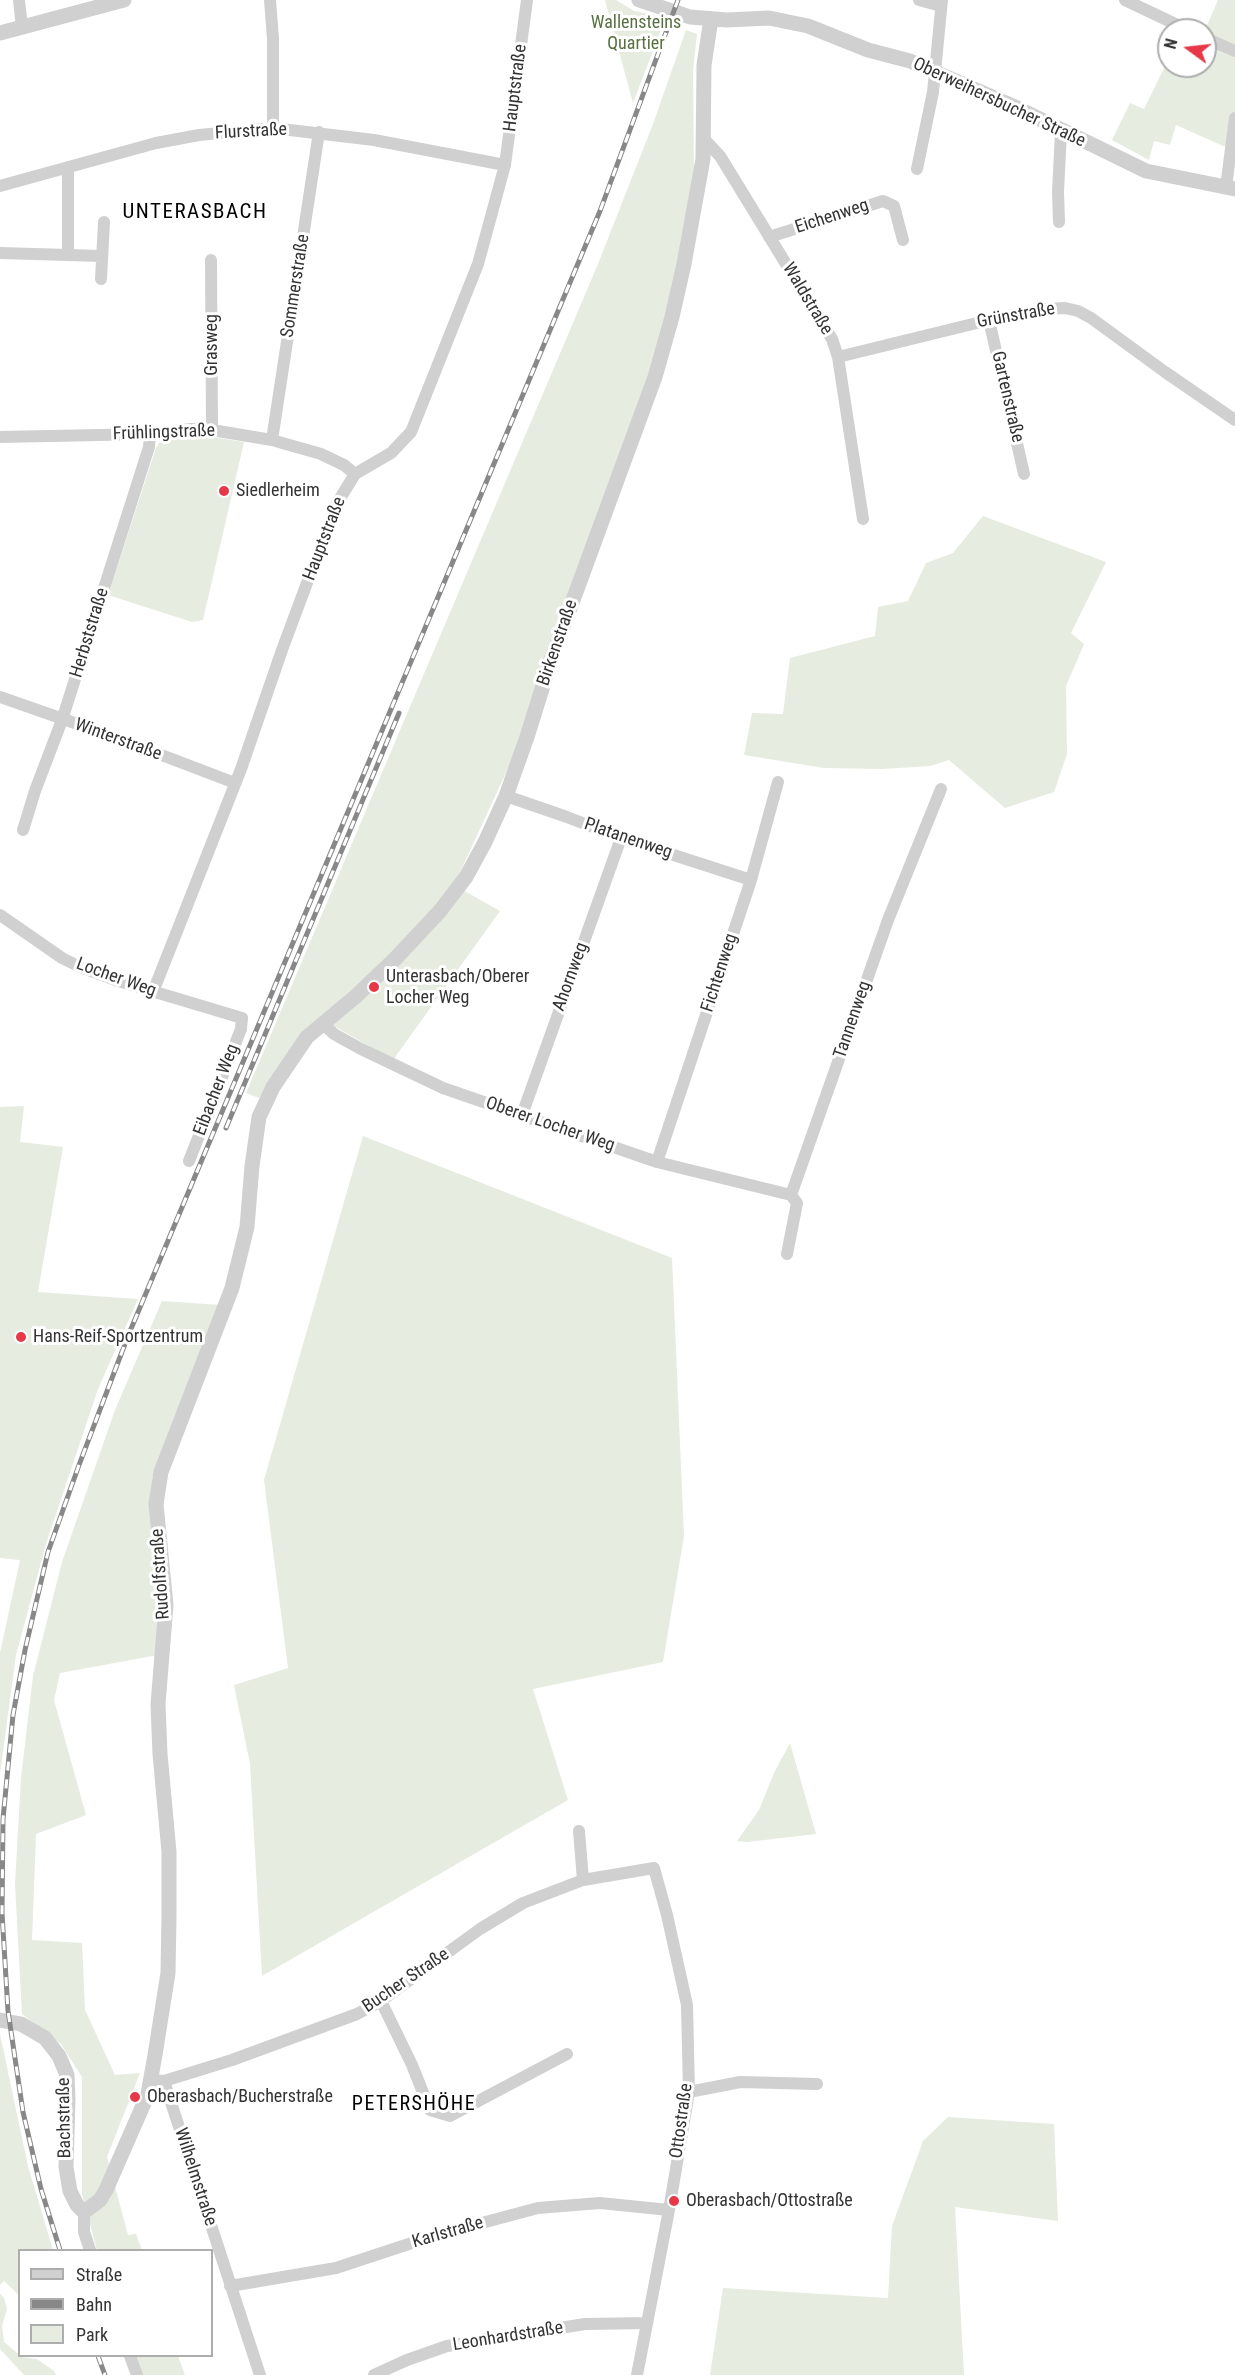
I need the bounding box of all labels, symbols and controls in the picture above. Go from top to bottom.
park label: Wallensteins Quartier [591,12,681,54]
north arrow [1157,18,1217,78]
text: N [1161,37,1182,51]
street label: Hauptstraße [500,43,532,133]
street label: Oberweihersbucher Straße [909,54,1089,152]
street label: Flurstraße [214,119,288,145]
street label: Eichenweg [792,195,872,239]
district label: UNTERASBACH [123,200,267,226]
street label: Sommerstraße [277,233,315,339]
street label: Waldstraße [777,259,837,339]
street label: Grünstraße [975,299,1057,333]
street label: Grasweg [201,314,223,376]
street label: Gartenstraße [986,349,1028,445]
street label: Frühlingstraße [113,420,215,446]
place label: Siedlerheim [236,480,320,502]
marker: Siedlerheim [217,484,231,498]
street label: Hauptstraße [299,494,351,584]
street label: Herbststraße [66,586,114,680]
street label: Birkenstraße [533,597,583,689]
street label: Winterstraße [72,714,164,766]
street label: Platanenweg [581,814,675,864]
street label: Fichtenweg [697,931,743,1015]
street label: Ahornweg [549,940,593,1014]
street label: Locher Weg [73,954,159,1002]
place label: Unterasbach/Oberer Locher Weg [386,966,529,1008]
street label: Tannenweg [830,978,876,1062]
marker: Unterasbach/Oberer Locher Weg [367,980,381,994]
street label: Eibacher Weg [190,1041,244,1139]
street label: Oberer Locher Weg [483,1093,617,1157]
place label: Hans-Reif-Sportzentrum [33,1326,203,1348]
marker: Hans-Reif-Sportzentrum [14,1330,28,1344]
street label: Rudolfstraße [147,1528,175,1620]
street label: Bucher Straße [359,1944,453,2018]
street label: Bachstraße [53,2078,77,2158]
street label: Ottostraße [666,2082,698,2160]
place label: Oberasbach/Bucherstraße [147,2086,333,2108]
marker: Oberasbach/Bucherstraße [128,2090,142,2104]
district label: PETERSHÖHE [352,2093,476,2117]
street label: Wilhelmstraße [169,2125,221,2229]
place label: Oberasbach/Ottostraße [686,2190,853,2212]
marker: Oberasbach/Ottostraße [667,2194,681,2208]
street label: Karlstraße [410,2213,486,2253]
legend [18,2249,213,2357]
text: Straße [76,2264,122,2285]
text: Bahn [76,2294,112,2315]
street label: Leonhardstraße [451,2318,565,2356]
text: Park [76,2324,108,2345]

